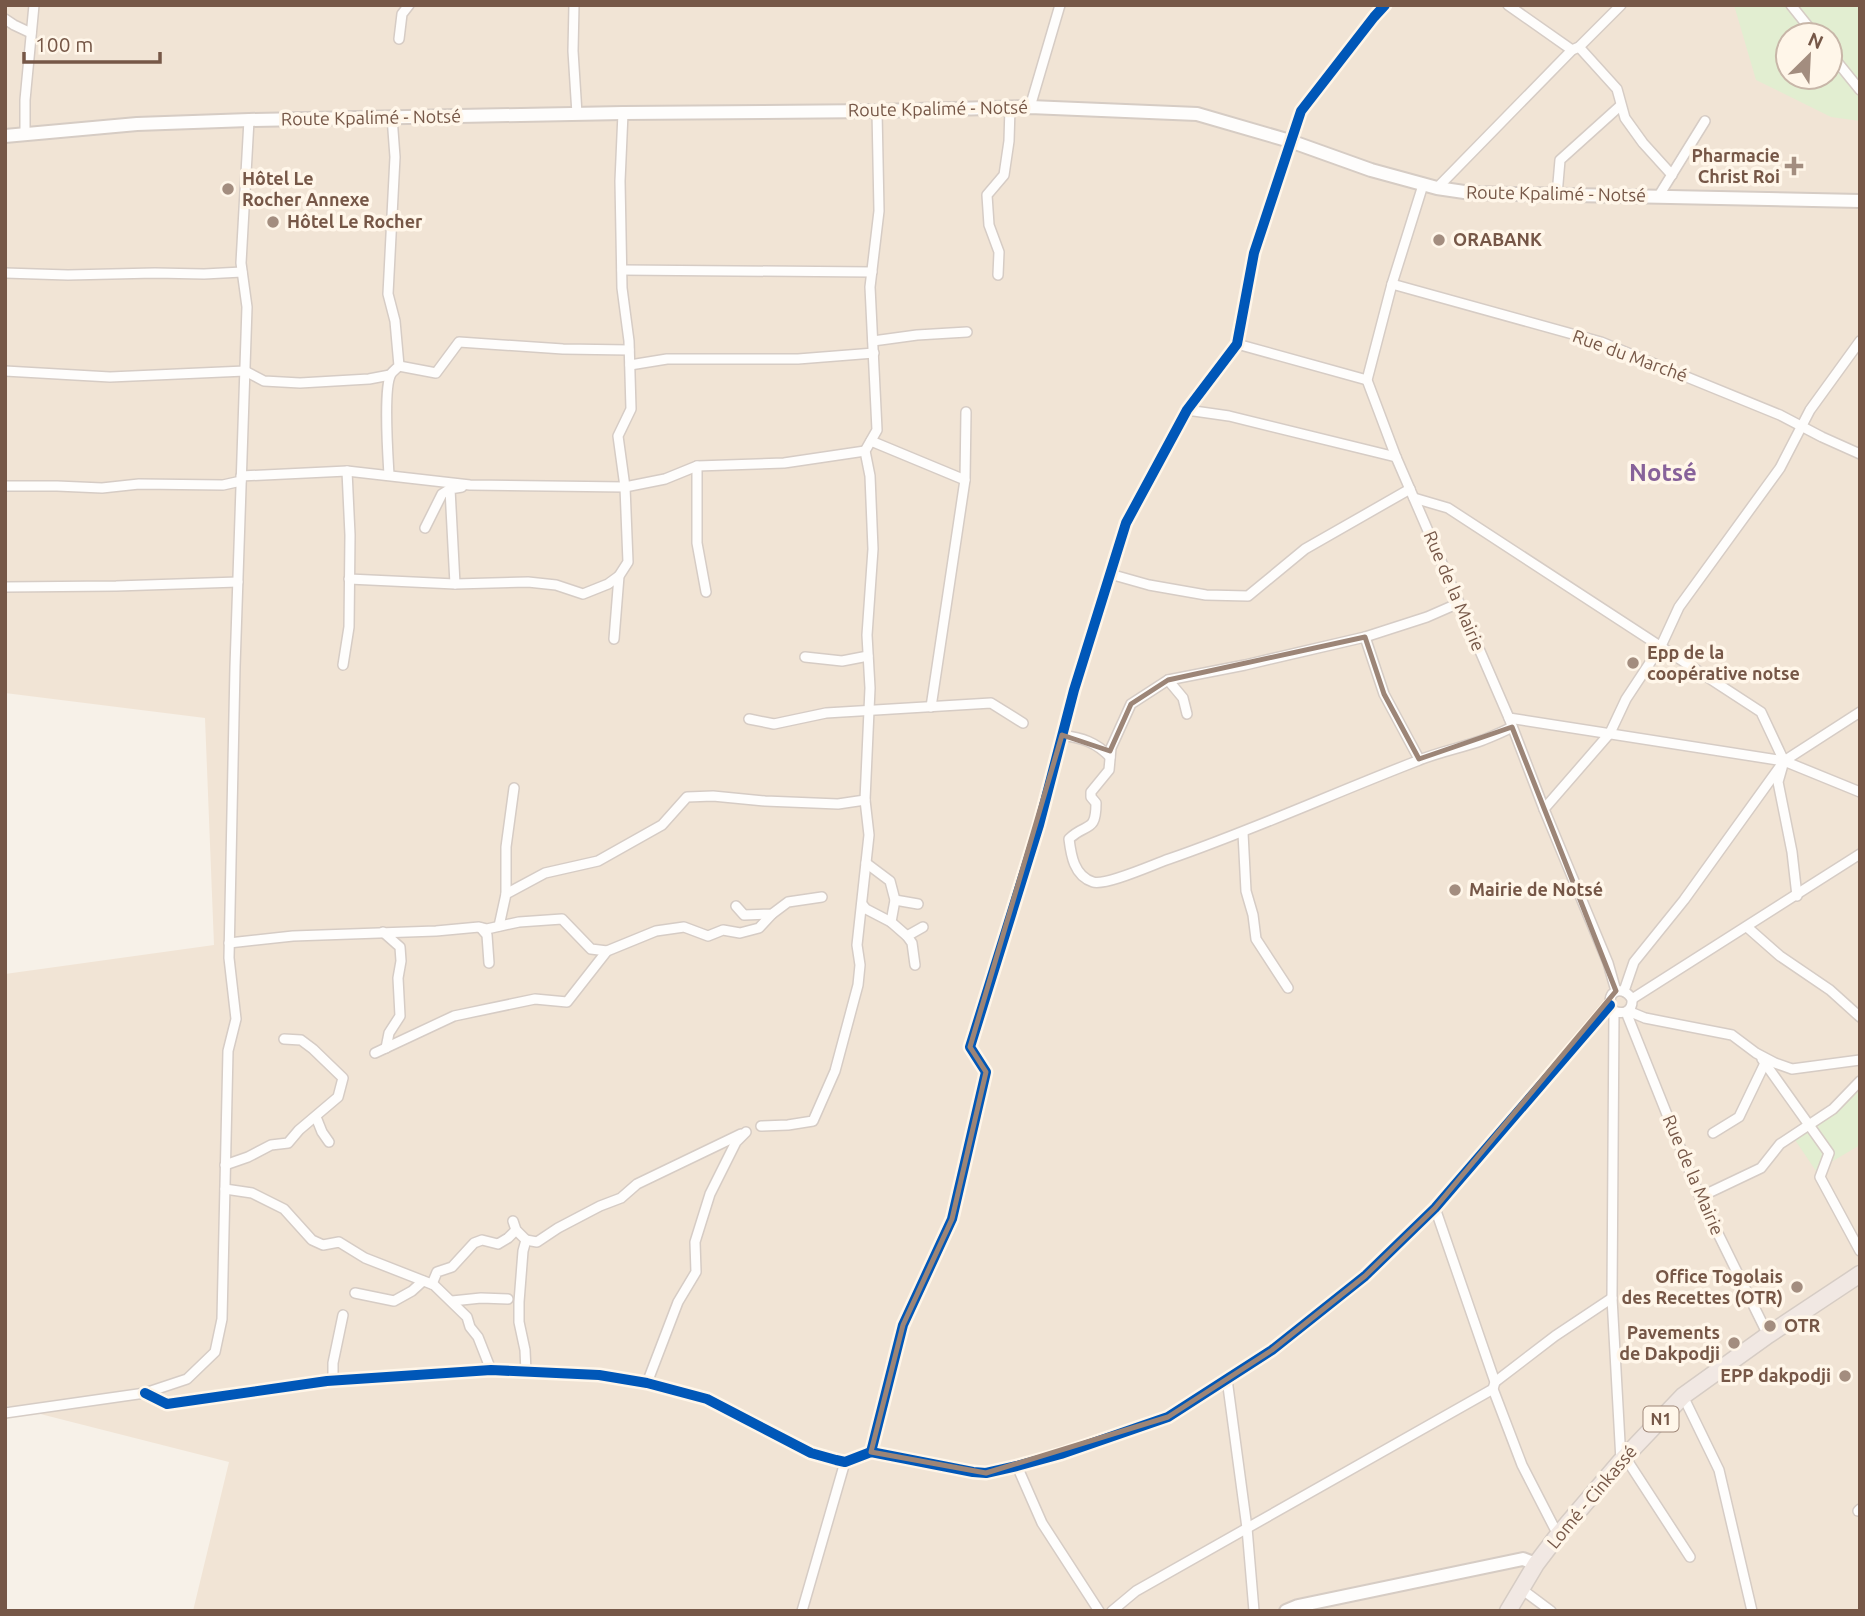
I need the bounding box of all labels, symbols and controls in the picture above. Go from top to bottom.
scale bar [24,21,161,65]
north arrow [1774,21,1844,91]
text: N [1805,28,1827,53]
text: 100 m [35,32,93,56]
street label: Route Kpalimé - Notsé [848,96,1028,120]
street label: Route Kpalimé - Notsé [281,105,461,129]
place label: Pharmacie Christ Roi [1691,145,1780,186]
marker: Pharmacie Christ Roi [1786,158,1802,174]
place label: Hôtel Le Rocher Annexe [242,168,370,209]
marker: Hôtel Le Rocher Annexe [220,181,236,197]
street label: Route Kpalimé - Notsé [1466,181,1646,205]
place label: Hôtel Le Rocher [287,211,423,231]
marker: Hôtel Le Rocher [265,214,281,230]
place label: ORABANK [1453,229,1542,249]
marker: ORABANK [1431,232,1447,248]
street label: Rue du Marché [1570,325,1691,385]
district label: Notsé [1629,459,1697,486]
street label: Rue de la Mairie [1421,527,1489,654]
place label: Epp de la coopérative notse [1647,642,1800,683]
marker: Epp de la coopérative notse [1625,655,1641,671]
place label: Mairie de Notsé [1469,879,1603,899]
marker: Mairie de Notsé [1447,882,1463,898]
street label: Rue de la Mairie [1660,1111,1728,1238]
place label: Office Togolais des Recettes (OTR) [1622,1266,1783,1308]
marker: Office Togolais des Recettes (OTR) [1789,1279,1805,1295]
place label: OTR [1784,1315,1821,1335]
marker: OTR [1762,1318,1778,1334]
place label: Pavements de Dakpodji [1619,1322,1720,1363]
marker: Pavements de Dakpodji [1726,1335,1742,1351]
place label: EPP dakpodji [1720,1365,1831,1385]
marker: EPP dakpodji [1837,1368,1853,1384]
road number: N1 [1644,1406,1678,1432]
street label: Lomé - Cinkassé [1542,1441,1640,1552]

